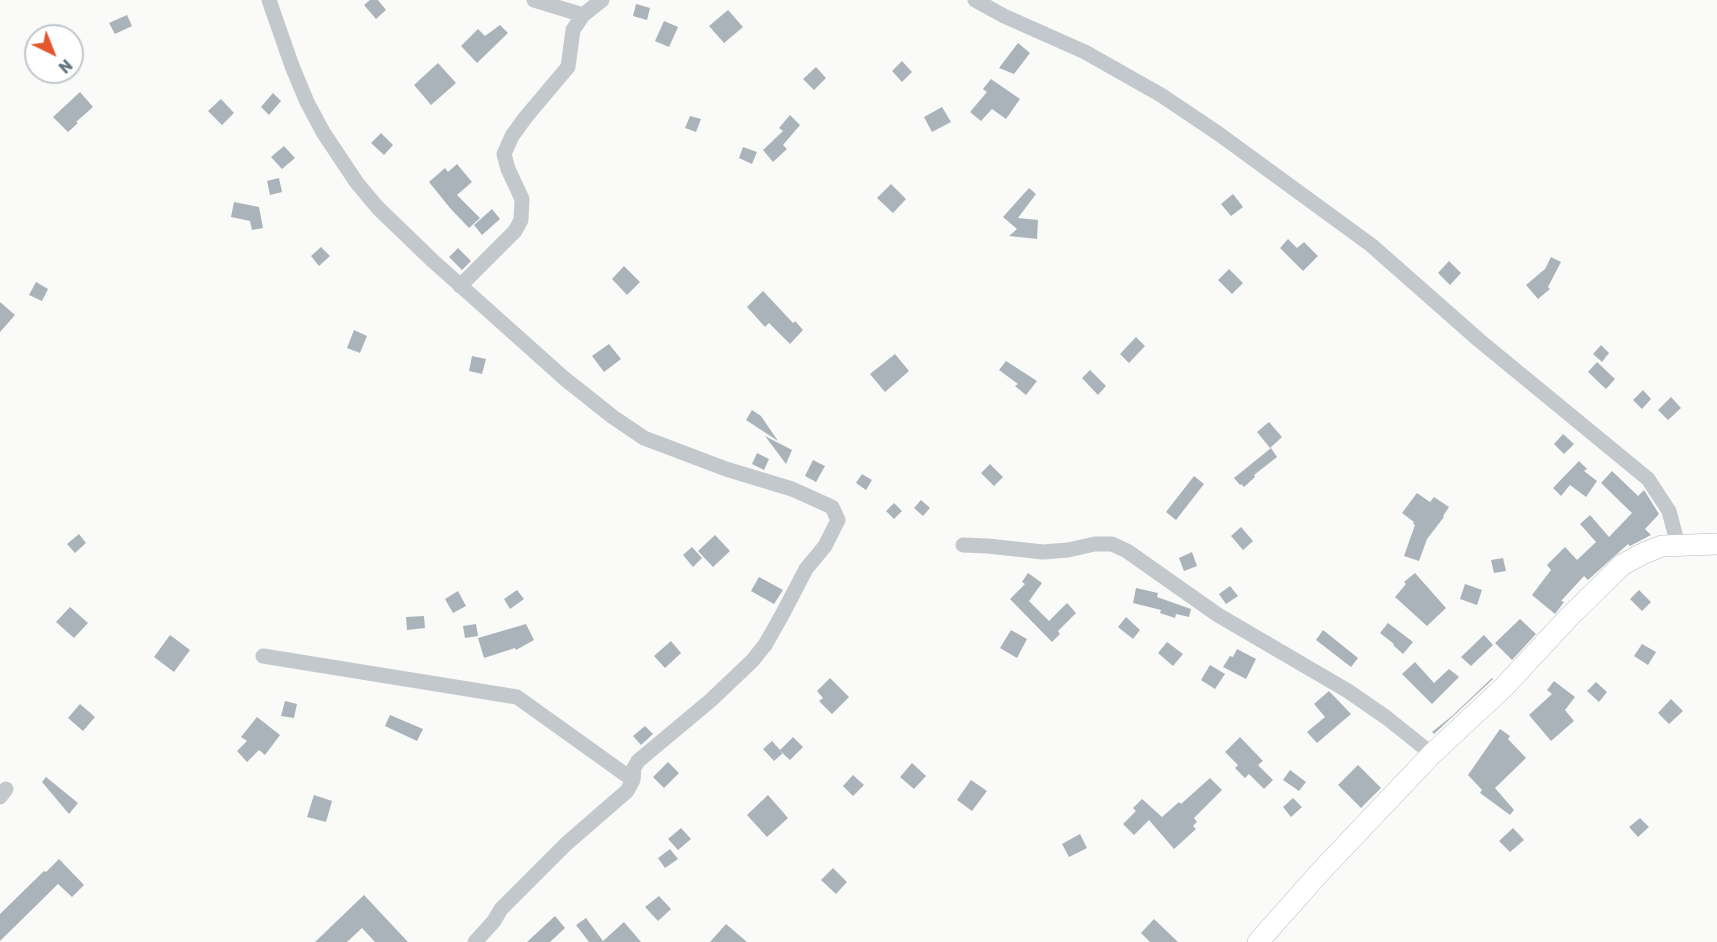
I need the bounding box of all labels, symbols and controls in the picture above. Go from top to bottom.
north arrow [24,24,84,84]
text: N [55,55,76,77]

